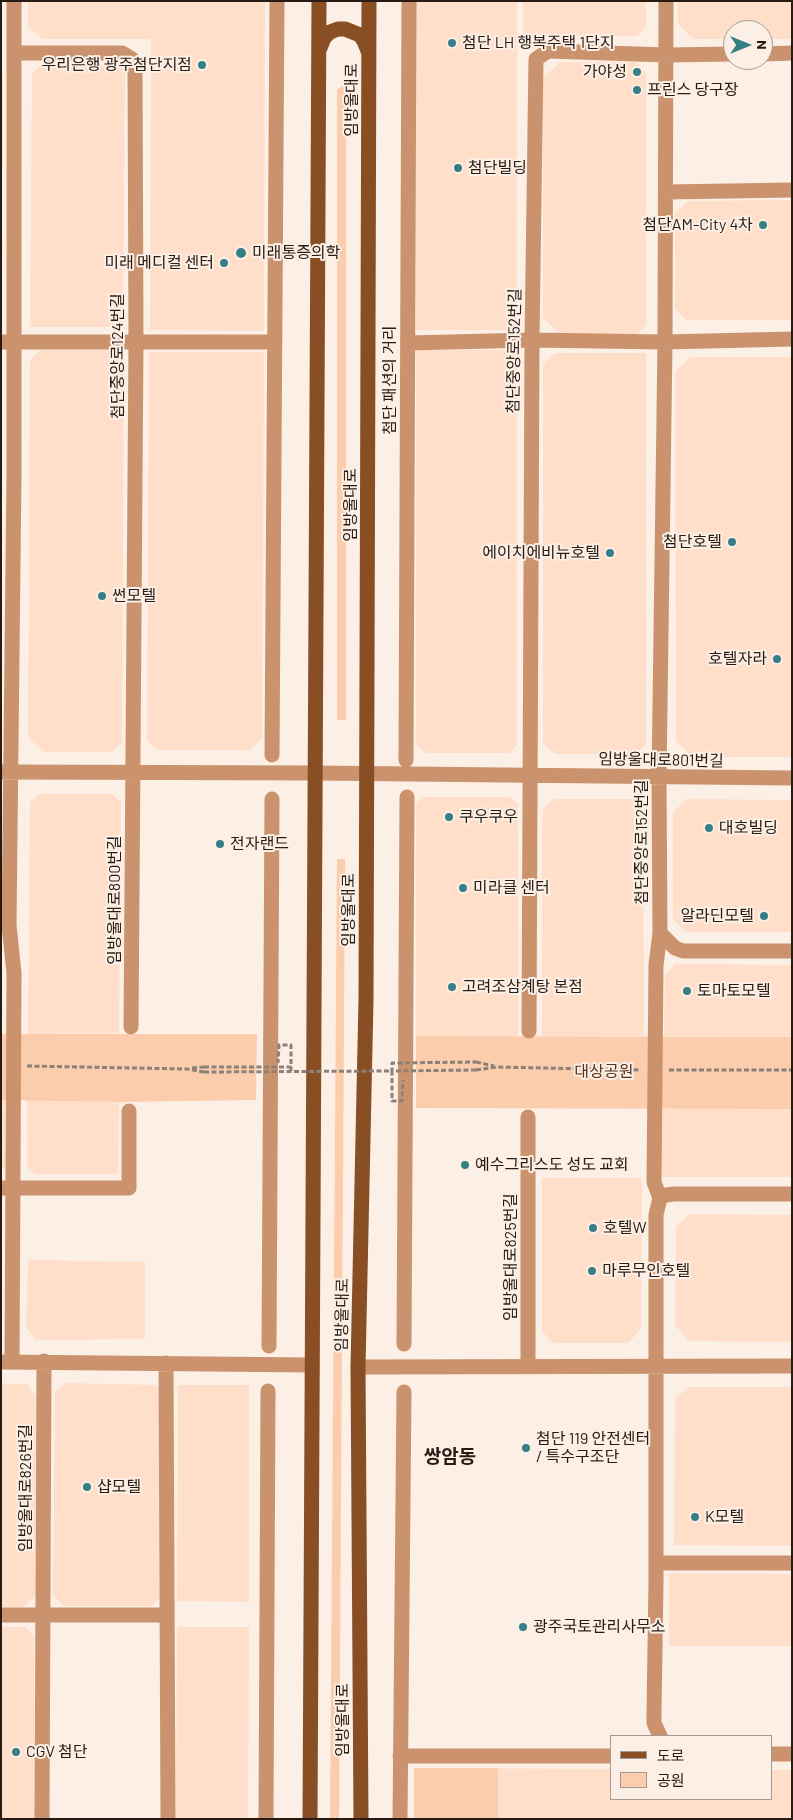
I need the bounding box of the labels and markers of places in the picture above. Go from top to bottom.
place label: 첨단 LH 행복주택 1단지 [462,33,615,53]
marker: 첨단 LH 행복주택 1단지 [446,37,458,49]
place label: 우리은행 광주첨단지점 [42,55,192,75]
marker: 우리은행 광주첨단지점 [196,59,208,71]
place label: 가야성 [583,62,627,82]
marker: 가야성 [631,66,643,78]
place label: 프린스 당구장 [647,80,739,100]
marker: 프린스 당구장 [631,84,643,96]
place label: 첨단빌딩 [468,158,527,178]
marker: 첨단빌딩 [452,162,464,174]
place label: 첨단AM-City 4차 [642,215,753,235]
marker: 첨단AM-City 4차 [757,219,769,231]
place label: 미래통증의학 [252,243,340,263]
marker: 미래통증의학 [234,246,248,260]
place label: 미래 메디컬 센터 [105,253,214,273]
marker: 미래 메디컬 센터 [218,257,230,269]
place label: 첨단호텔 [663,532,722,552]
marker: 첨단호텔 [726,536,738,548]
place label: 에이치에비뉴호텔 [482,543,600,563]
marker: 에이치에비뉴호텔 [604,547,616,559]
place label: 썬모텔 [112,586,156,606]
marker: 썬모텔 [96,590,108,602]
place label: 호텔자라 [708,649,767,669]
marker: 호텔자라 [771,653,783,665]
place label: 쿠우쿠우 [459,807,518,827]
marker: 쿠우쿠우 [443,811,455,823]
place label: 대호빌딩 [719,818,778,838]
marker: 대호빌딩 [703,822,715,834]
place label: 전자랜드 [230,834,289,854]
marker: 전자랜드 [214,838,226,850]
place label: 미라클 센터 [473,878,550,898]
marker: 미라클 센터 [457,882,469,894]
place label: 알라딘모텔 [680,906,754,926]
marker: 알라딘모텔 [758,910,770,922]
place label: 고려조삼계탕 본점 [462,977,583,997]
marker: 고려조삼계탕 본점 [446,981,458,993]
place label: 토마토모텔 [697,981,771,1001]
marker: 토마토모텔 [681,985,693,997]
place label: 예수그리스도 성도 교회 [475,1155,629,1175]
marker: 예수그리스도 성도 교회 [459,1159,471,1171]
place label: 호텔W [603,1218,646,1238]
marker: 호텔W [587,1222,599,1234]
place label: 마루무인호텔 [602,1261,690,1281]
marker: 마루무인호텔 [586,1265,598,1277]
place label: 첨단 119 안전센터 / 특수구조단 [536,1429,650,1467]
marker: 첨단 119 안전센터 / 특수구조단 [520,1442,532,1454]
place label: 샵모텔 [97,1477,141,1497]
marker: 샵모텔 [81,1481,93,1493]
place label: K모텔 [705,1507,744,1527]
marker: K모텔 [689,1511,701,1523]
place label: 광주국토관리사무소 [533,1617,665,1637]
marker: 광주국토관리사무소 [517,1621,529,1633]
place label: CGV 첨단 [26,1742,87,1762]
marker: CGV 첨단 [10,1746,22,1758]

